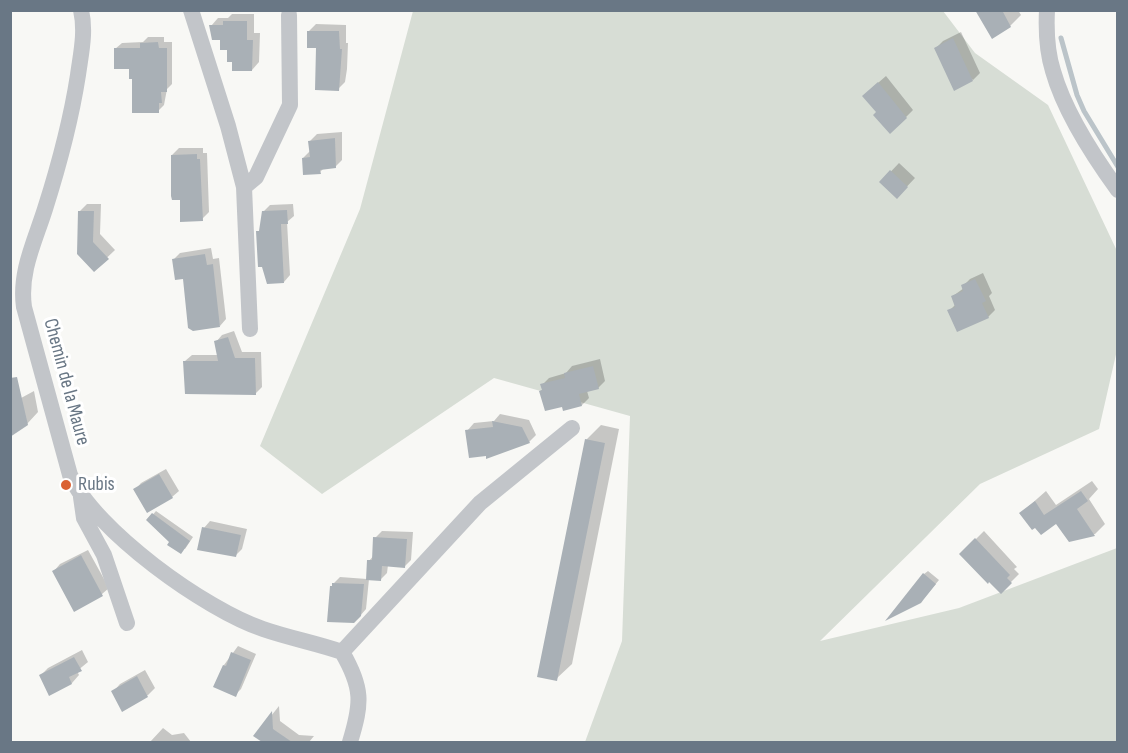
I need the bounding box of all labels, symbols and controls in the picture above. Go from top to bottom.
street label: Chemin de la Maure [38,316,94,448]
place label: Rubis [78,473,115,497]
marker: Rubis [59,478,73,492]

